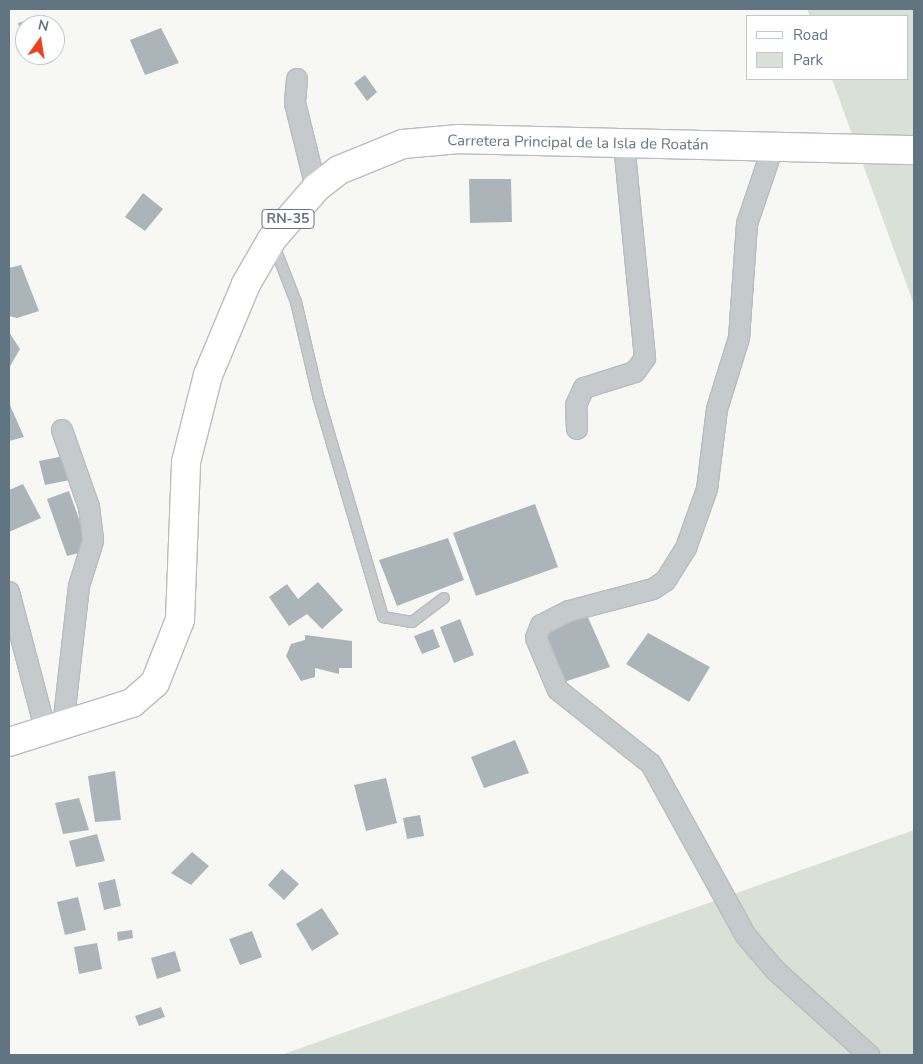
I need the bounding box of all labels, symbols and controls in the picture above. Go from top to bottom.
north arrow [15,15,65,65]
text: N [36,15,50,36]
legend [746,15,908,80]
text: Road [793,25,828,45]
text: Park [793,50,823,70]
street label: Carretera Principal de la Isla de Roatán [447,132,709,154]
road number: RN-35 [260,208,316,230]

